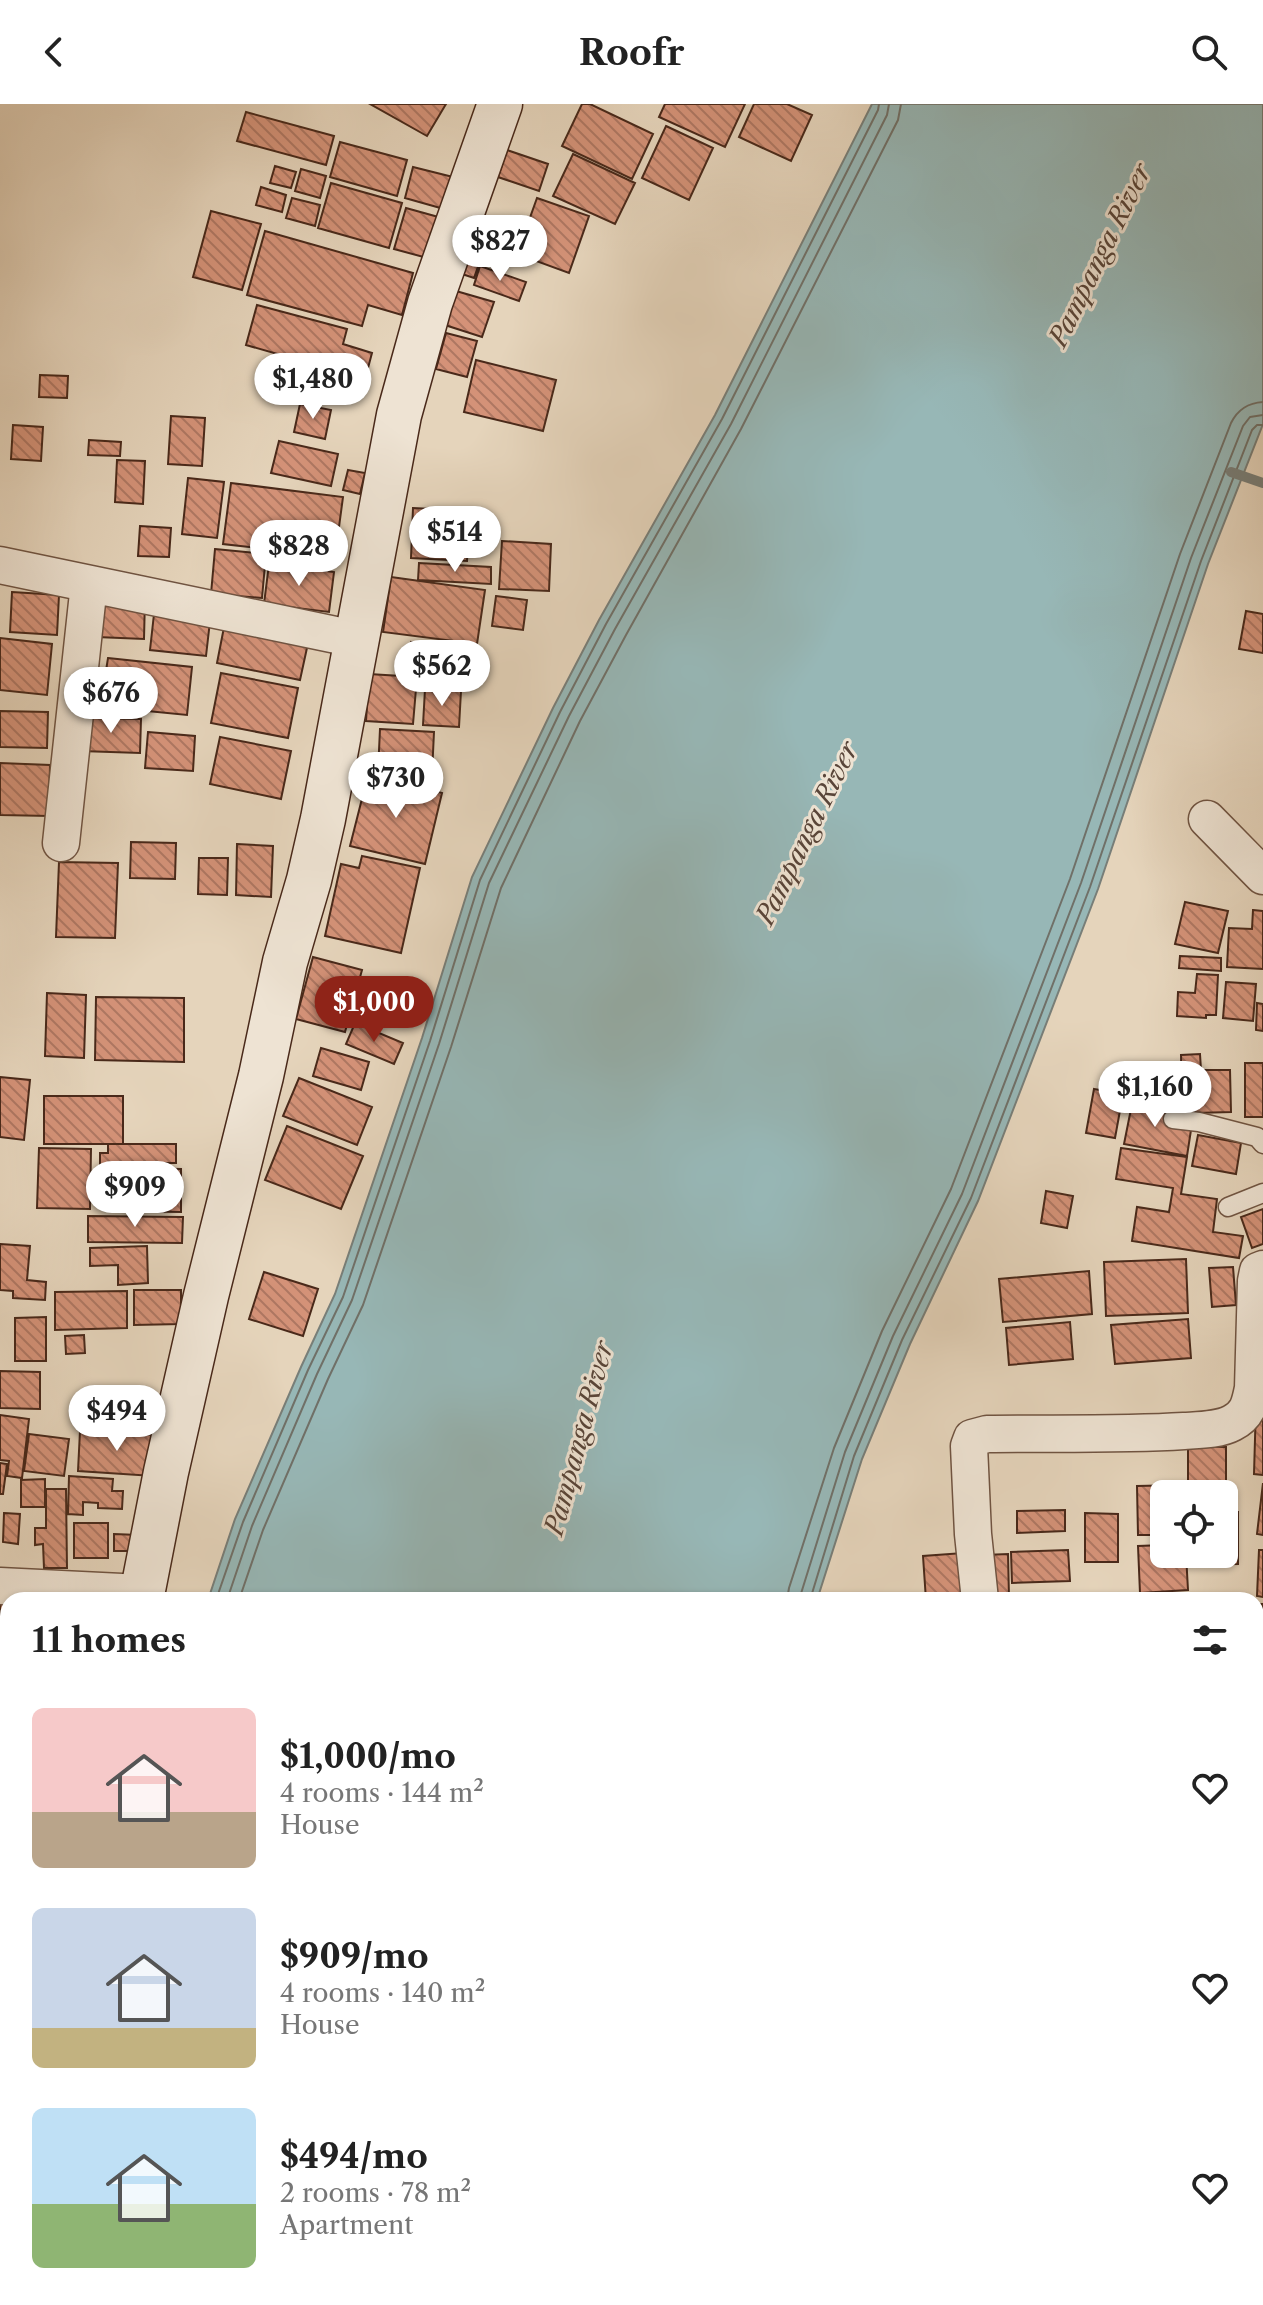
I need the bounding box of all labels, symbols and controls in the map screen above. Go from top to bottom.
icon: back [32,30,76,74]
text: Roofr [579,30,684,74]
icon: search [1187,30,1231,74]
water label: Pampanga River [1041,157,1159,353]
pin: $827 [453,215,547,283]
text: $827 [470,225,530,257]
pin: $1,480 [248,353,378,421]
text: $1,480 [272,363,354,395]
pin: $514 [408,506,502,574]
text: $514 [427,516,483,548]
pin: $828 [252,520,346,588]
text: $828 [268,530,330,562]
pin: $562 [395,640,489,708]
text: $562 [412,650,472,682]
pin: $676 [64,667,158,735]
text: $676 [82,677,140,709]
water label: Pampanga River [748,735,866,931]
pin: $730 [349,752,443,820]
text: $730 [366,762,426,794]
pin: $1,000 [309,976,439,1044]
text: $1,000 [333,986,415,1018]
pin: $1,160 [1090,1061,1220,1129]
text: $1,160 [1116,1071,1194,1103]
pin: $909 [88,1161,182,1229]
text: $909 [104,1171,166,1203]
water label: Pampanga River [537,1336,621,1540]
pin: $494 [70,1385,164,1453]
text: $494 [87,1395,147,1427]
map controls [1150,1480,1238,1568]
button: locate [1150,1480,1238,1568]
icon: filters [1188,1618,1232,1662]
text: 11 homes [32,1619,186,1661]
text: $1,000/mo [280,1735,456,1777]
icon: home [96,1740,192,1836]
icon: heart [1188,1766,1232,1810]
text: 4 rooms · 144 m² [280,1777,484,1809]
text: House [280,1809,360,1841]
text: $909/mo [280,1935,429,1977]
icon: home [96,1940,192,2036]
icon: heart [1188,1966,1232,2010]
text: 4 rooms · 140 m² [280,1977,485,2009]
text: House [280,2009,360,2041]
text: $494/mo [280,2135,428,2177]
icon: home [96,2140,192,2236]
icon: heart [1188,2166,1232,2210]
text: 2 rooms · 78 m² [280,2177,471,2209]
text: Apartment [280,2209,413,2241]

